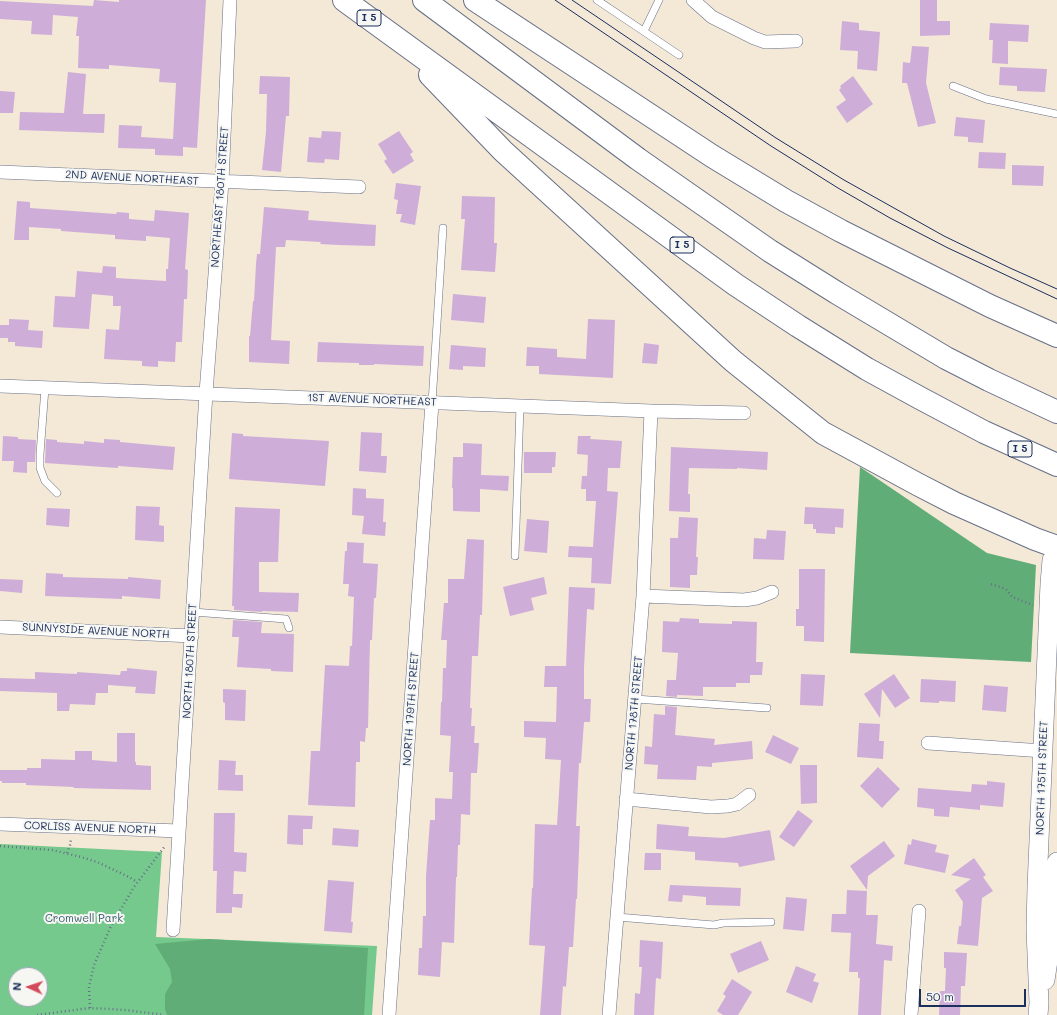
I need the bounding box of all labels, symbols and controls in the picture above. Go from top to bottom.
road number: I 5 [357,10,381,26]
street label: NORTHEAST 180TH STREET [208,126,232,268]
street label: 2ND AVENUE NORTHEAST [65,168,199,188]
road number: I 5 [670,237,694,253]
street label: 1ST AVENUE NORTHEAST [307,391,437,409]
road number: I 5 [1008,441,1032,457]
street label: NORTH 180TH STREET [180,603,200,719]
street label: SUNNYSIDE AVENUE NORTH [22,621,170,641]
street label: NORTH 179TH STREET [400,651,422,767]
street label: NORTH 178TH STREET [622,655,646,771]
street label: NORTH 175TH STREET [1033,721,1051,835]
street label: CORLISS AVENUE NORTH [24,819,156,837]
park label: Cromwell Park [45,912,123,926]
north arrow [8,967,48,1007]
scale bar [921,981,1028,1007]
text: N [9,982,24,991]
text: 50 m [926,988,954,1004]

